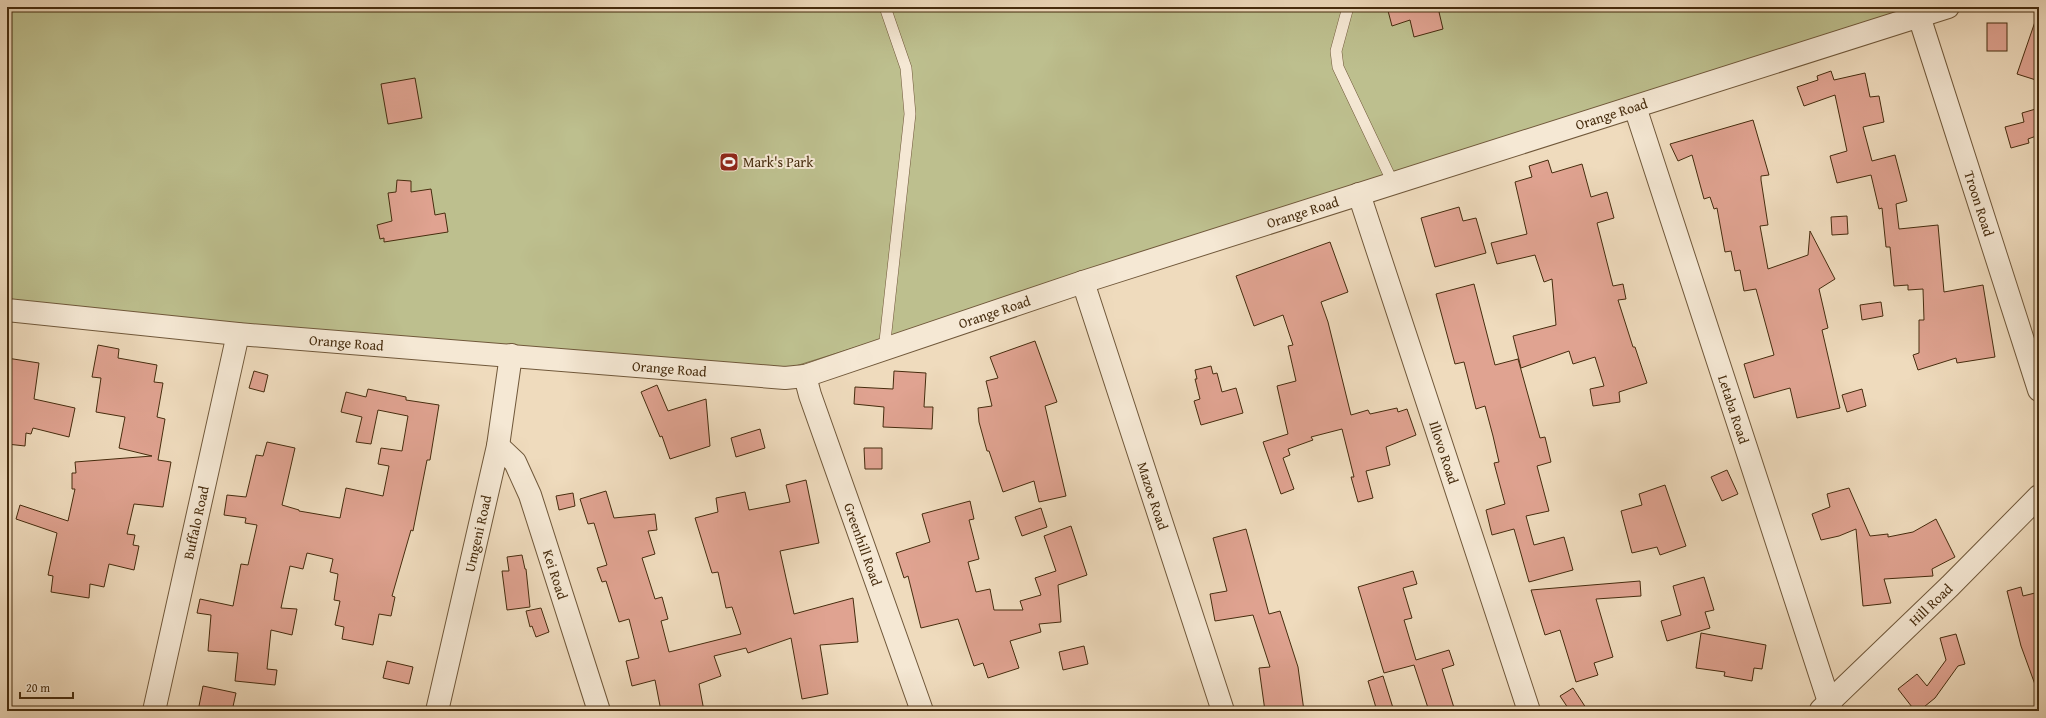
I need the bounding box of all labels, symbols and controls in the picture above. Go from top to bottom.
street label: Orange Road [1573,93,1650,135]
sports icon: Mark's Park [718,151,740,173]
place label: Mark's Park [743,152,814,172]
street label: Troon Road [1959,168,1999,240]
street label: Orange Road [1264,191,1342,233]
street label: Orange Road [956,290,1033,333]
street label: Orange Road [308,330,385,356]
street label: Orange Road [631,356,708,382]
street label: Letaba Road [1713,372,1754,447]
street label: Illovo Road [1424,418,1464,487]
street label: Mazoe Road [1132,459,1173,533]
street label: Buffalo Road [178,484,214,561]
street label: Umgeni Road [459,493,496,574]
street label: Greenhill Road [839,500,887,589]
street label: Kei Road [538,547,573,602]
street label: Hill Road [1904,579,1957,630]
scale bar [20,674,73,700]
text: 20 m [26,679,50,696]

